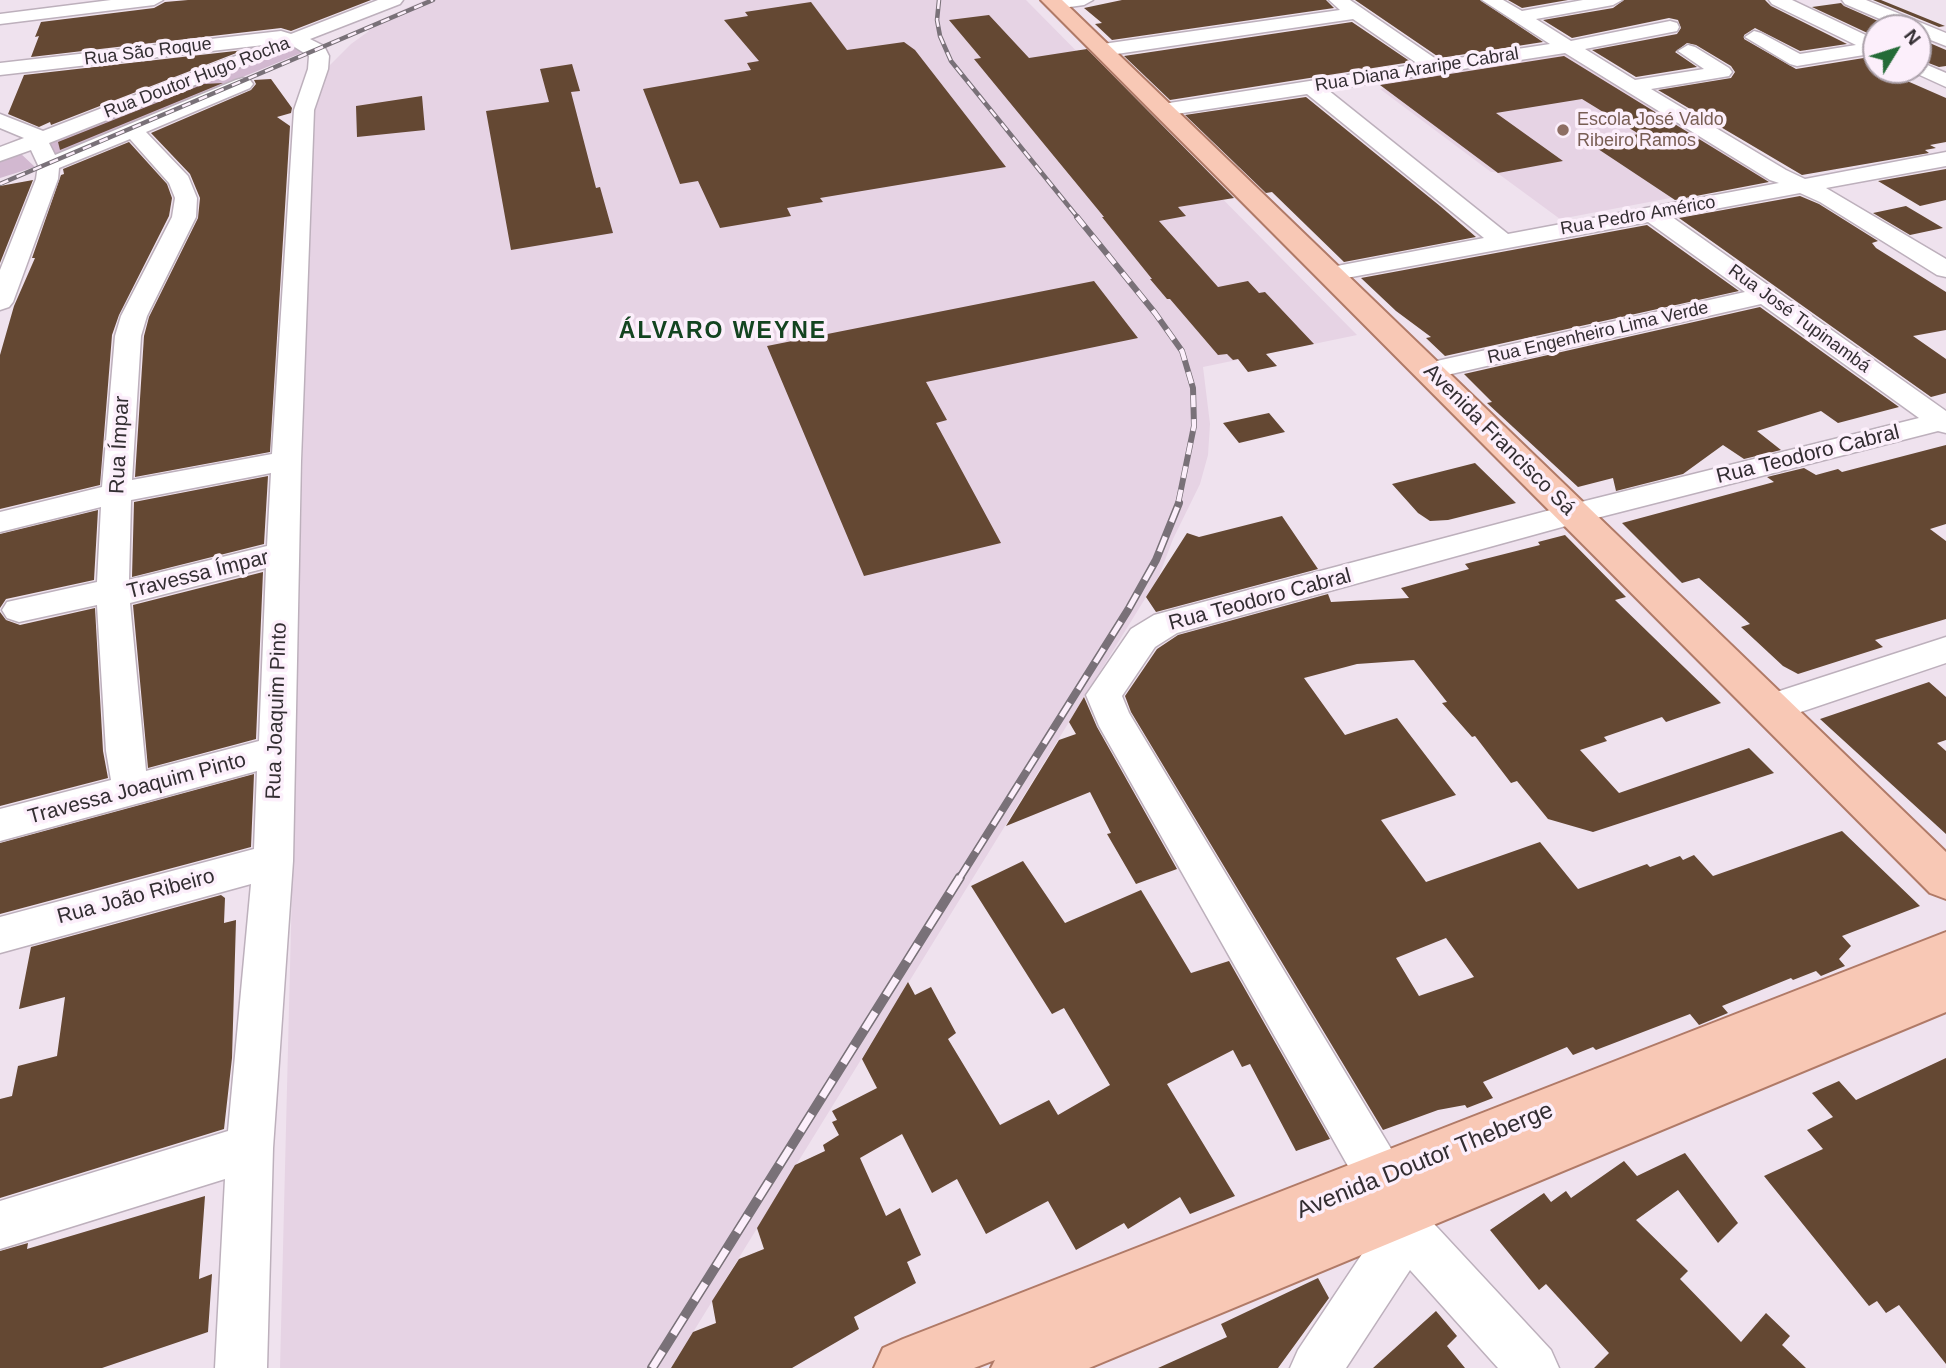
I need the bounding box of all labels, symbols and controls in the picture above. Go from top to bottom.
north arrow [1862,14,1932,84]
text: N [1900,25,1925,49]
street label: Rua São Roque [83,33,213,71]
street label: Rua Doutor Hugo Rocha [101,33,293,123]
street label: Rua Diana Araripe Cabral [1314,43,1520,97]
place label: Escola José Valdo Ribeiro Ramos [1577,109,1724,152]
marker: Escola José Valdo Ribeiro Ramos [1555,122,1571,138]
street label: Rua Pedro Américo [1559,192,1717,240]
street label: Rua José Tupinambá [1724,260,1874,378]
street label: Rua Engenheiro Lima Verde [1485,297,1711,369]
district label: ÁLVARO WEYNE [620,318,826,346]
street label: Avenida Francisco Sá [1418,359,1580,521]
street label: Rua Ímpar [105,395,135,495]
street label: Rua Teodoro Cabral [1714,420,1902,490]
street label: Travessa Ímpar [125,545,271,605]
street label: Rua Teodoro Cabral [1166,564,1354,636]
street label: Rua Joaquim Pinto [261,622,293,800]
street label: Travessa Joaquim Pinto [25,748,249,830]
street label: Rua João Ribeiro [54,864,218,930]
street label: Avenida Doutor Theberge [1292,1096,1558,1226]

